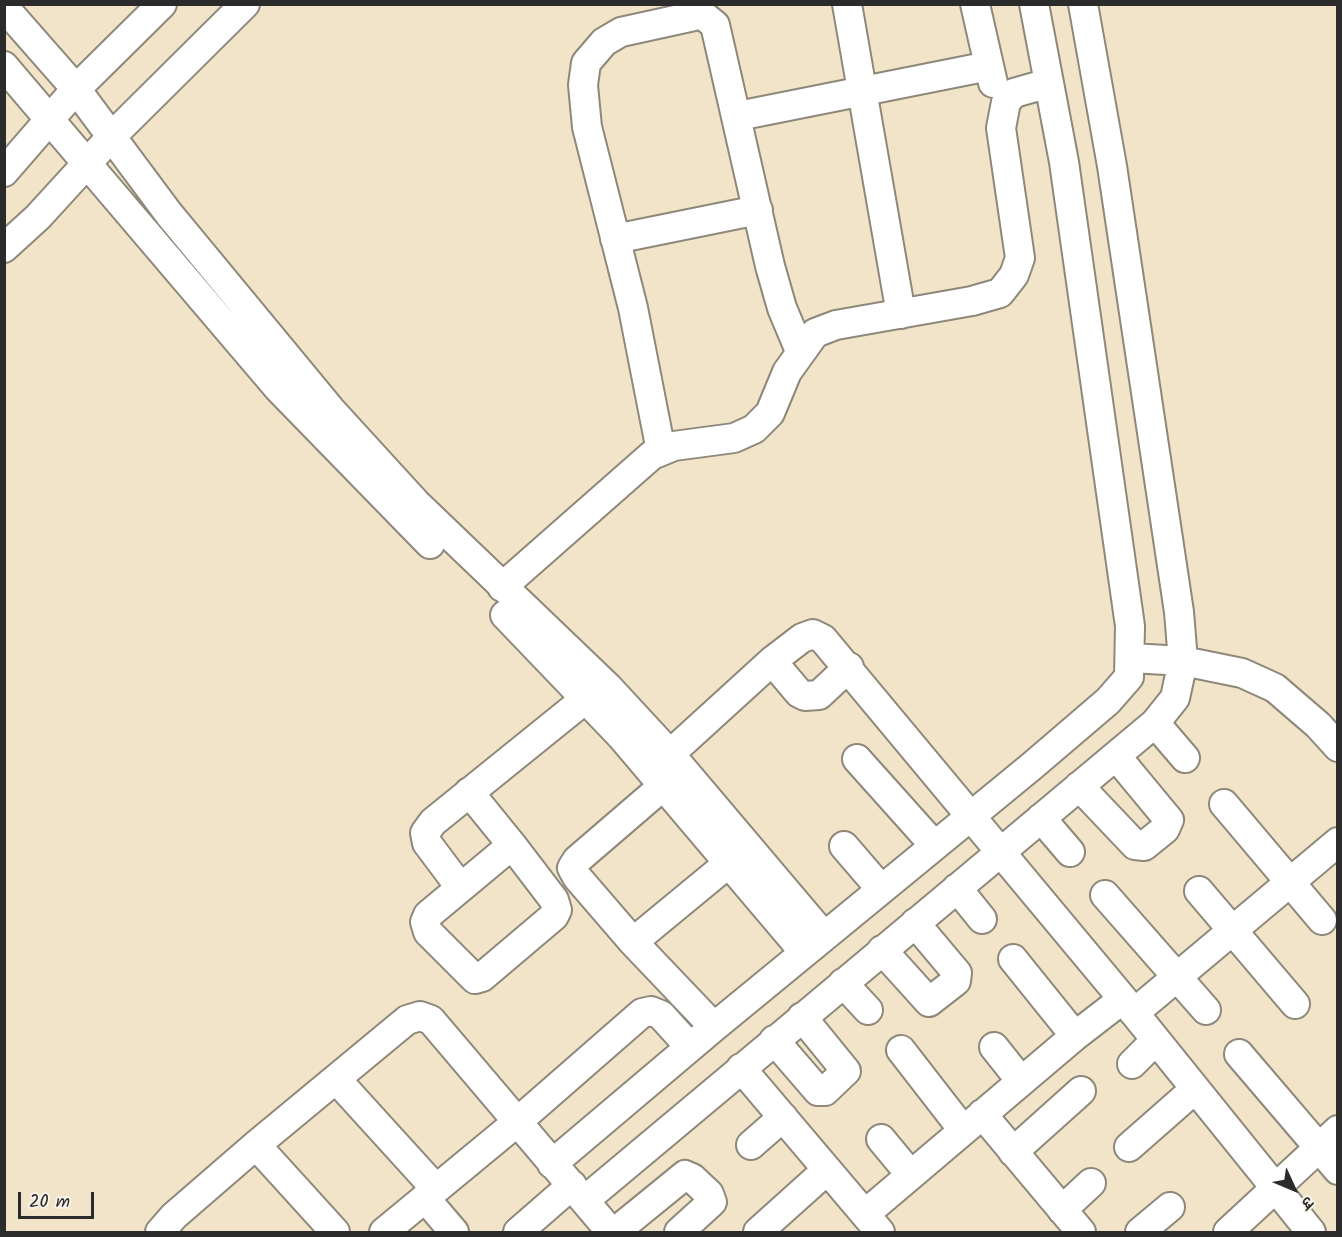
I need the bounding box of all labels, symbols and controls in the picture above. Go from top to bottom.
north arrow [1264,1159,1324,1219]
scale bar [21,1180,98,1218]
text: 20 m [29,1188,70,1217]
text: उ [1295,1190,1320,1214]

